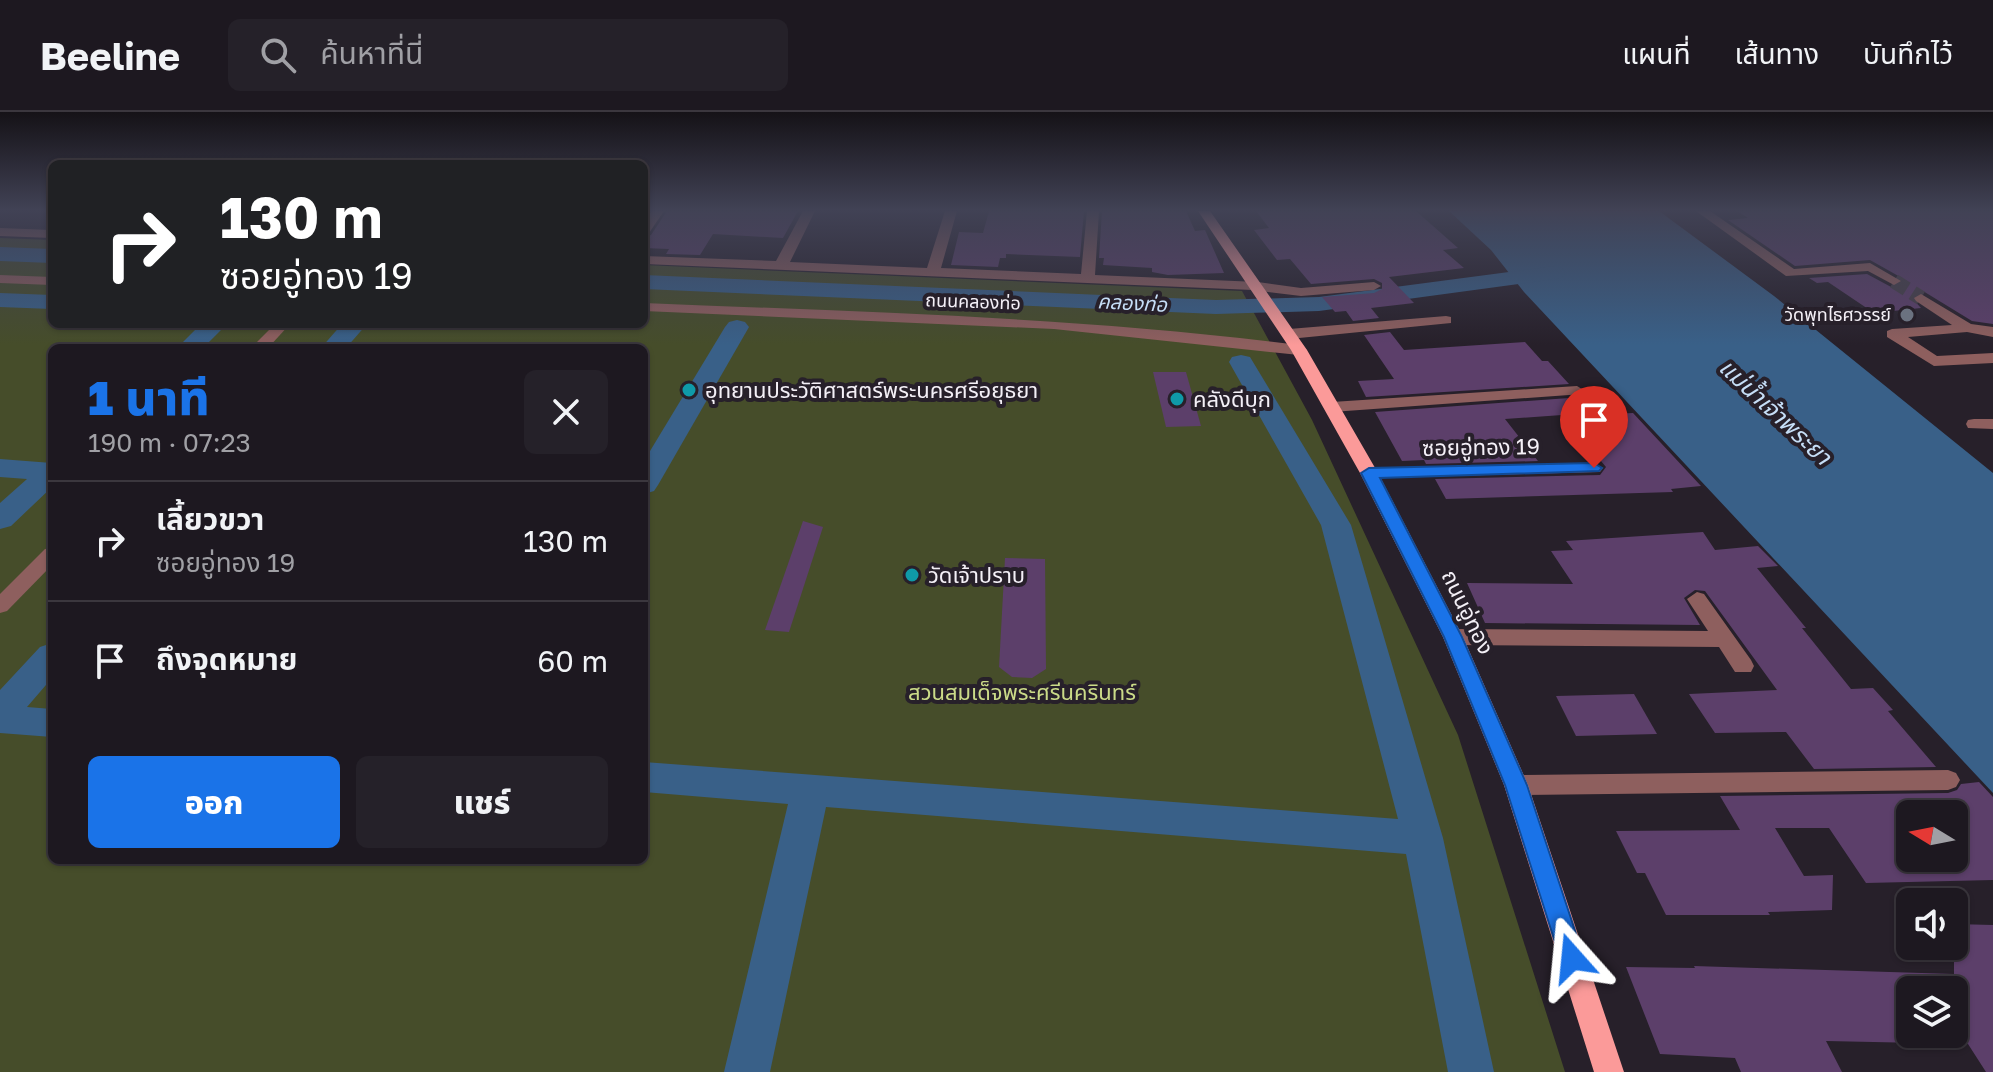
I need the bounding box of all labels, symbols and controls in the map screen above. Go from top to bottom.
search box [228,19,788,91]
text: Beeline [40,33,180,78]
icon: search [256,33,300,77]
text: ค้นหาที่นี่ [320,35,423,71]
text: แผนที่ [1622,37,1690,70]
text: เส้นทาง [1734,37,1819,70]
text: บันทึกไว้ [1863,37,1953,70]
text: 130 m [220,183,382,250]
icon: right [88,192,192,296]
text: ซอยอู่ทอง 19 [220,254,413,297]
street label: ถนนคลองท่อ [925,288,1021,314]
water label: คลองท่อ [1097,288,1169,316]
place label: วัดพุทไธศวรรย์ [1784,303,1891,326]
marker: วัดพุทไธศวรรย์ [1898,306,1916,324]
water label: แม่น้ำเจ้าพระยา [1714,351,1840,471]
text: 1 นาที [88,368,210,426]
button: close [524,370,608,454]
place label: อุทยานประวัติศาสตร์พระนครศรีอยุธยา [705,376,1038,404]
marker: อุทยานประวัติศาสตร์พระนครศรีอยุธยา [680,381,698,399]
place label: คลังดีบุก [1193,385,1271,413]
pin [1560,386,1628,468]
marker: คลังดีบุก [1168,390,1186,408]
icon: arrive [1572,398,1616,442]
text: 190 m · 07:23 [88,427,251,458]
street label: ซอยอู่ทอง 19 [1422,432,1540,462]
text: เลี้ยวขวา [156,501,264,537]
icon: right [88,519,132,563]
text: 130 m [523,523,608,559]
text: ซอยอู่ทอง 19 [156,547,295,578]
place label: วัดเจ้าปราบ [928,561,1025,588]
street label: ถนนอู่ทอง [1436,565,1500,659]
marker: วัดเจ้าปราบ [903,566,921,584]
icon: arrive [88,639,132,683]
text: ถึงจุดหมาย [156,641,297,677]
text: 60 m [537,643,608,679]
park label: สวนสมเด็จพระศรีนครินทร์ [908,678,1137,705]
button: ออก [88,756,340,848]
button: แชร์ [356,756,608,848]
north arrow [1896,800,1968,872]
map controls [1896,800,1968,1048]
button: sound [1896,888,1968,960]
position arrow [1530,916,1614,1000]
button: layers [1896,976,1968,1048]

